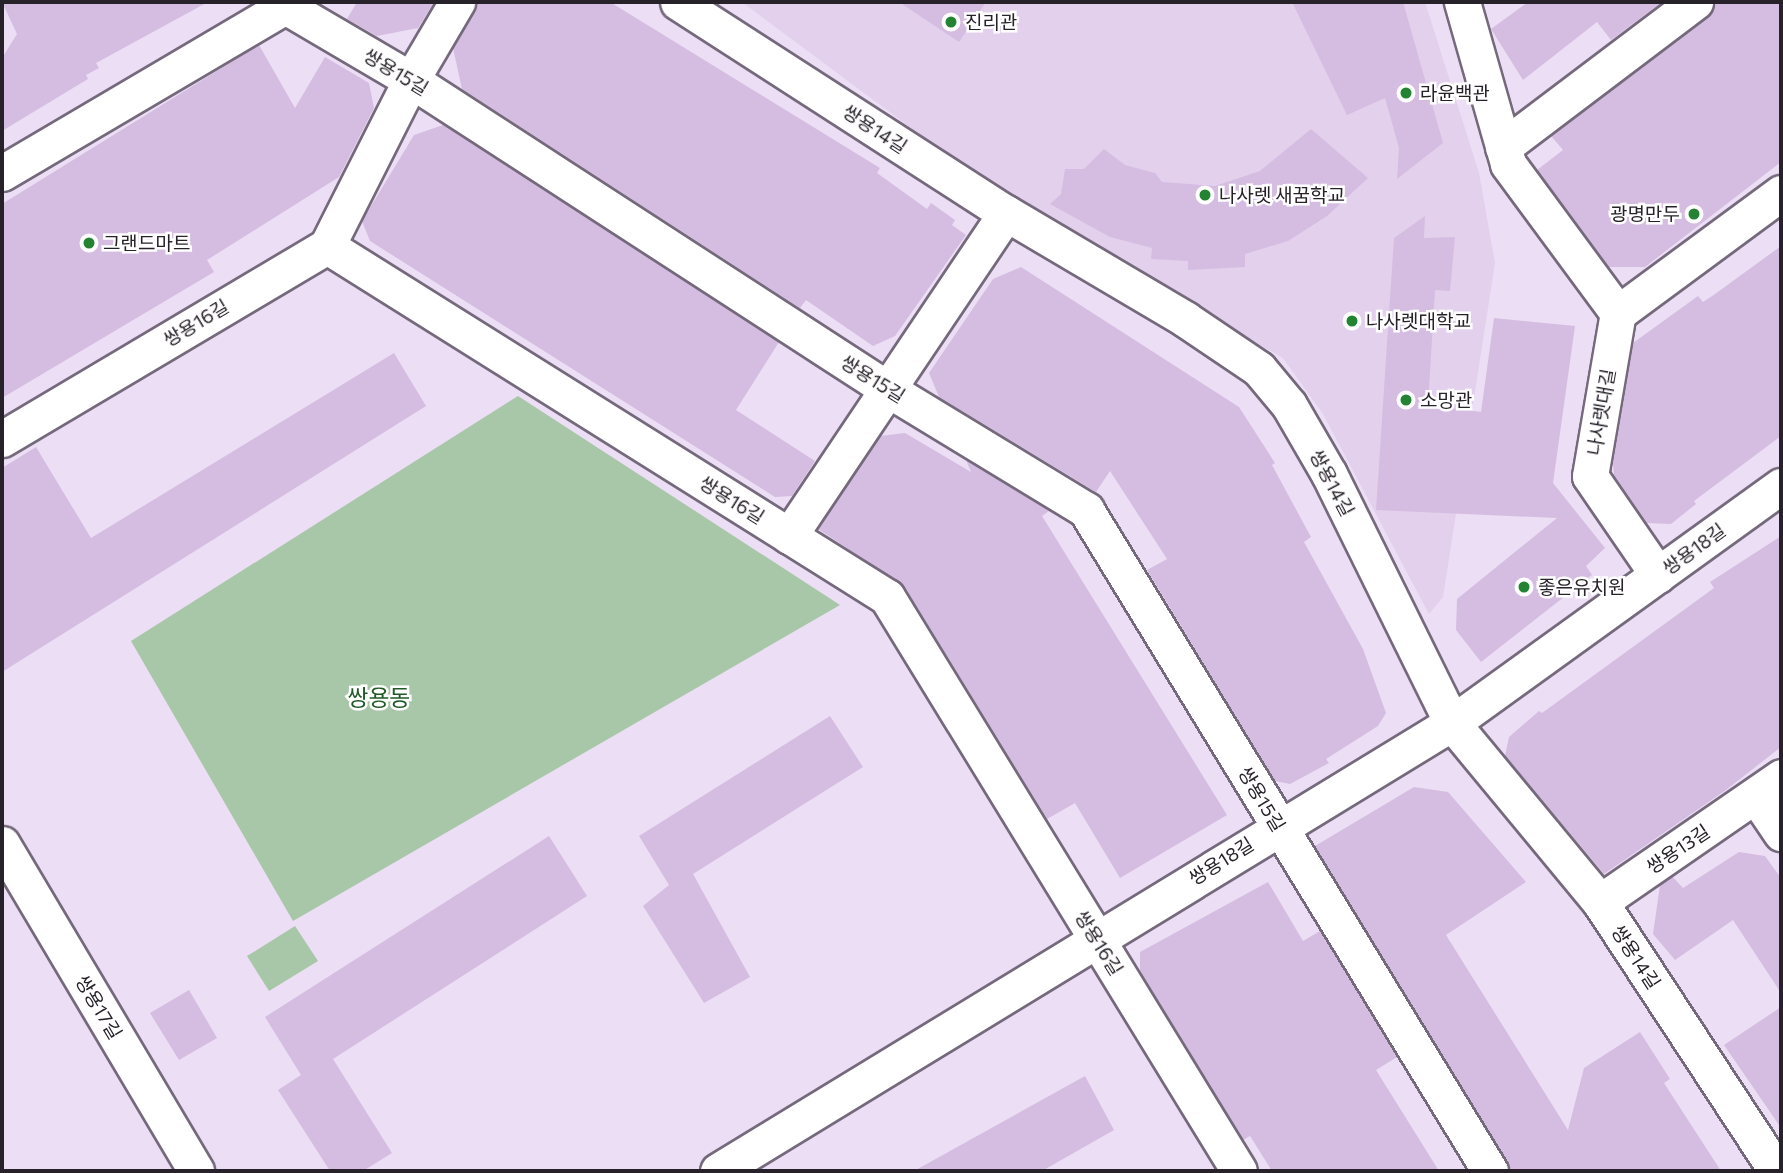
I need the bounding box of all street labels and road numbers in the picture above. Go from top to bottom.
street label: 쌍용15길 [359,44,433,100]
street label: 쌍용14길 [839,100,911,158]
street label: 쌍용16길 [159,295,233,351]
street label: 쌍용15길 [837,350,909,408]
street label: 나사렛대길 [1582,367,1620,457]
street label: 쌍용14길 [1305,446,1359,520]
street label: 쌍용16길 [695,471,769,529]
street label: 쌍용18길 [1658,519,1730,579]
street label: 쌍용15길 [1234,762,1290,836]
street label: 쌍용13길 [1642,820,1714,878]
street label: 쌍용18길 [1184,832,1258,890]
street label: 쌍용16길 [1070,906,1128,980]
street label: 쌍용14길 [1607,921,1665,993]
street label: 쌍용17길 [71,971,127,1043]

